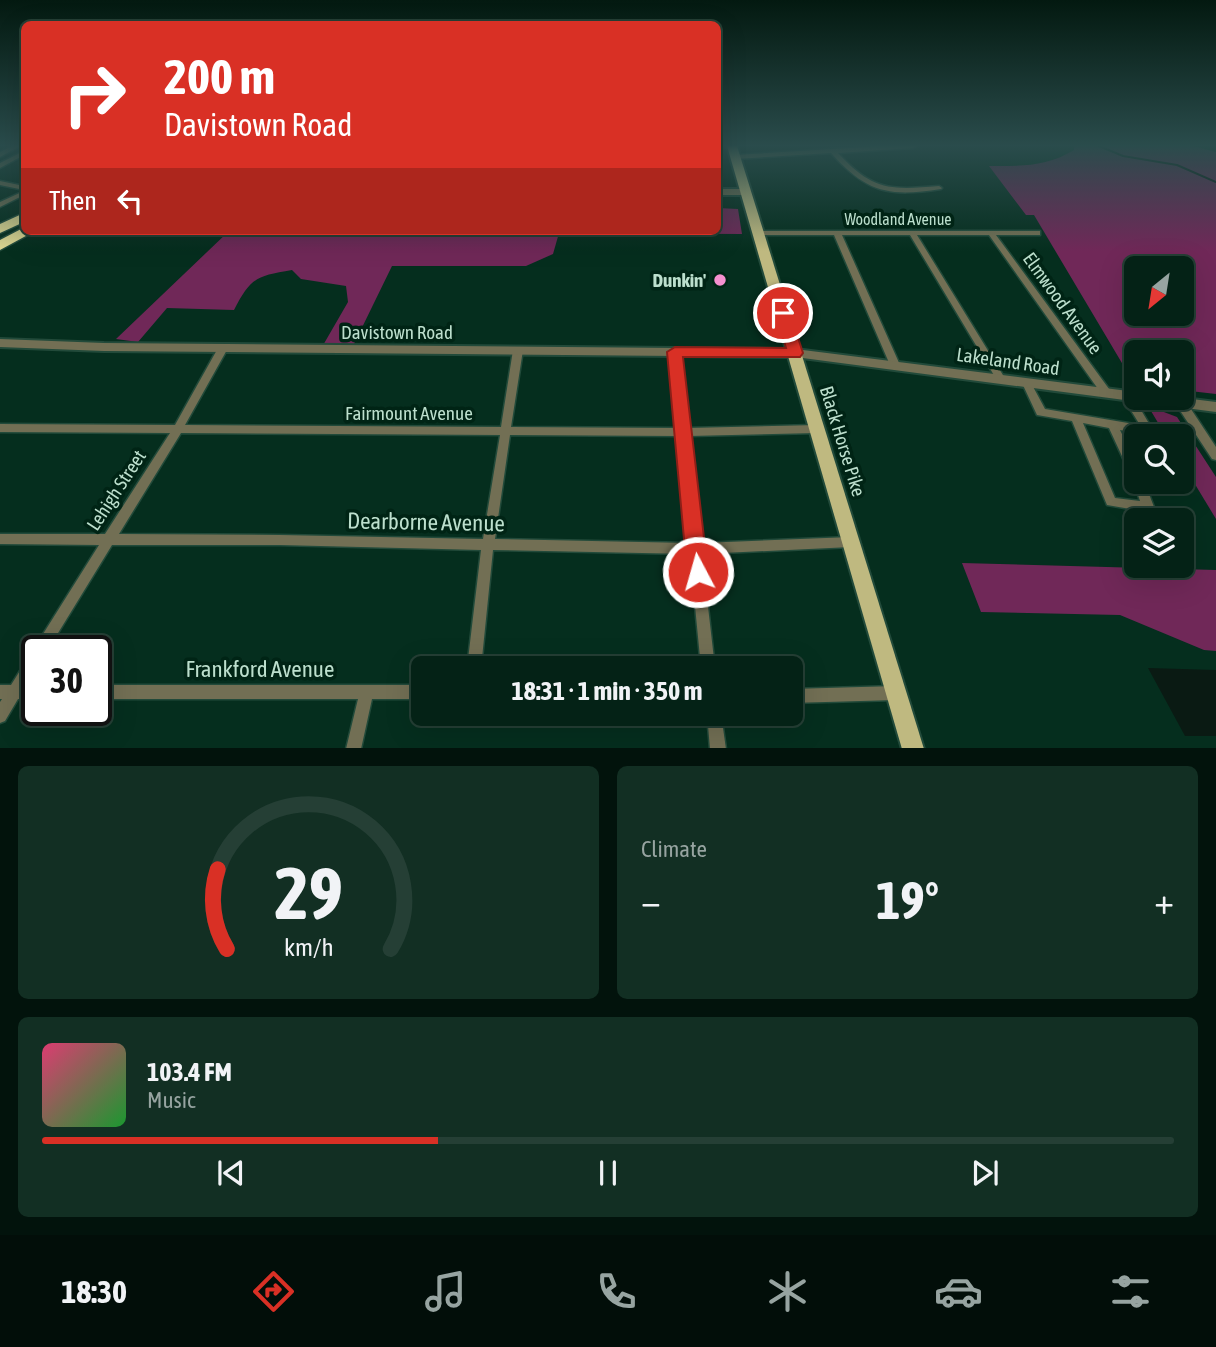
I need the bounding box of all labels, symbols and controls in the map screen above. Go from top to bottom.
text: 200 m [164,48,275,104]
icon: right [49,49,140,140]
text: Davistown Road [164,106,352,143]
icon: left [111,182,149,220]
text: Then [49,186,97,216]
street label: Woodland Avenue [844,210,952,228]
street label: Elmwood Avenue [1019,248,1107,358]
north arrow [1124,256,1194,326]
map controls [1124,256,1194,578]
place label: Dunkin' [652,269,706,291]
marker: Dunkin' [712,272,728,288]
pin [753,283,813,343]
icon: arrive [764,294,802,332]
street label: Davistown Road [341,321,453,343]
button: sound [1124,340,1194,410]
street label: Lakeland Road [955,343,1061,379]
street label: Black Horse Pike [816,383,870,499]
street label: Fairmount Avenue [345,402,473,424]
button: search [1124,424,1194,494]
street label: Lehigh Street [82,446,150,534]
street label: Dearborne Avenue [347,508,505,536]
button: layers [1124,508,1194,578]
position arrow [661,535,735,609]
speed limit sign: 30 [21,635,112,726]
street label: Frankford Avenue [186,656,334,682]
text: 18:31 · 1 min · 350 m [512,676,702,706]
text: Climate [641,836,707,862]
text: 29 [274,851,343,934]
text: 19° [876,870,939,930]
text: − [641,879,661,922]
text: + [1154,879,1174,922]
text: km/h [284,932,333,960]
text: 103.4 FM [147,1057,232,1087]
text: Music [147,1087,195,1113]
icon: previous [212,1154,250,1192]
icon: pause [589,1154,627,1192]
icon: next [966,1154,1004,1192]
icon: directions [249,1267,298,1316]
icon: music [421,1267,470,1316]
icon: phone [592,1267,641,1316]
icon: climate [763,1267,812,1316]
icon: car [934,1267,983,1316]
icon: filters [1106,1267,1155,1316]
text: 18:30 [61,1273,127,1310]

